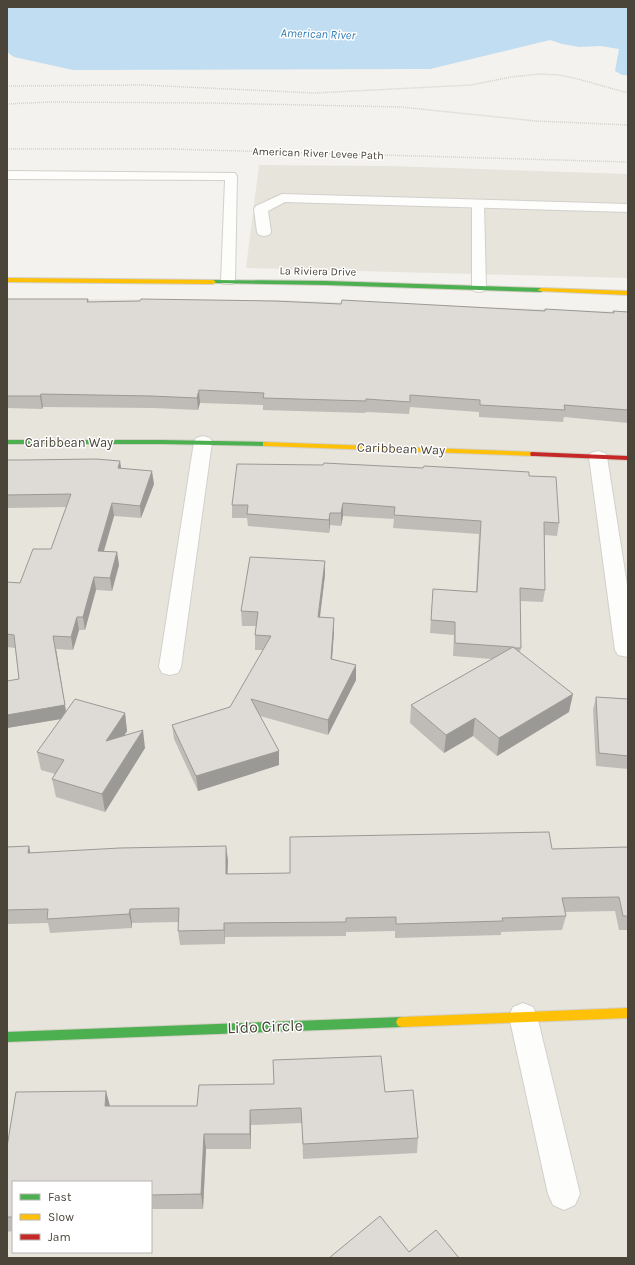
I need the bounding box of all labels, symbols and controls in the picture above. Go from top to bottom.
water label: American River [280,26,357,42]
street label: American River Levee Path [252,145,384,162]
street label: La Riviera Drive [280,264,357,279]
street label: Caribbean Way [25,435,113,450]
street label: Caribbean Way [357,439,445,458]
street label: Lido Circle [227,1016,303,1037]
legend [12,1181,152,1253]
text: Fast [48,1190,72,1204]
text: Slow [48,1210,74,1224]
text: Jam [48,1230,71,1244]

